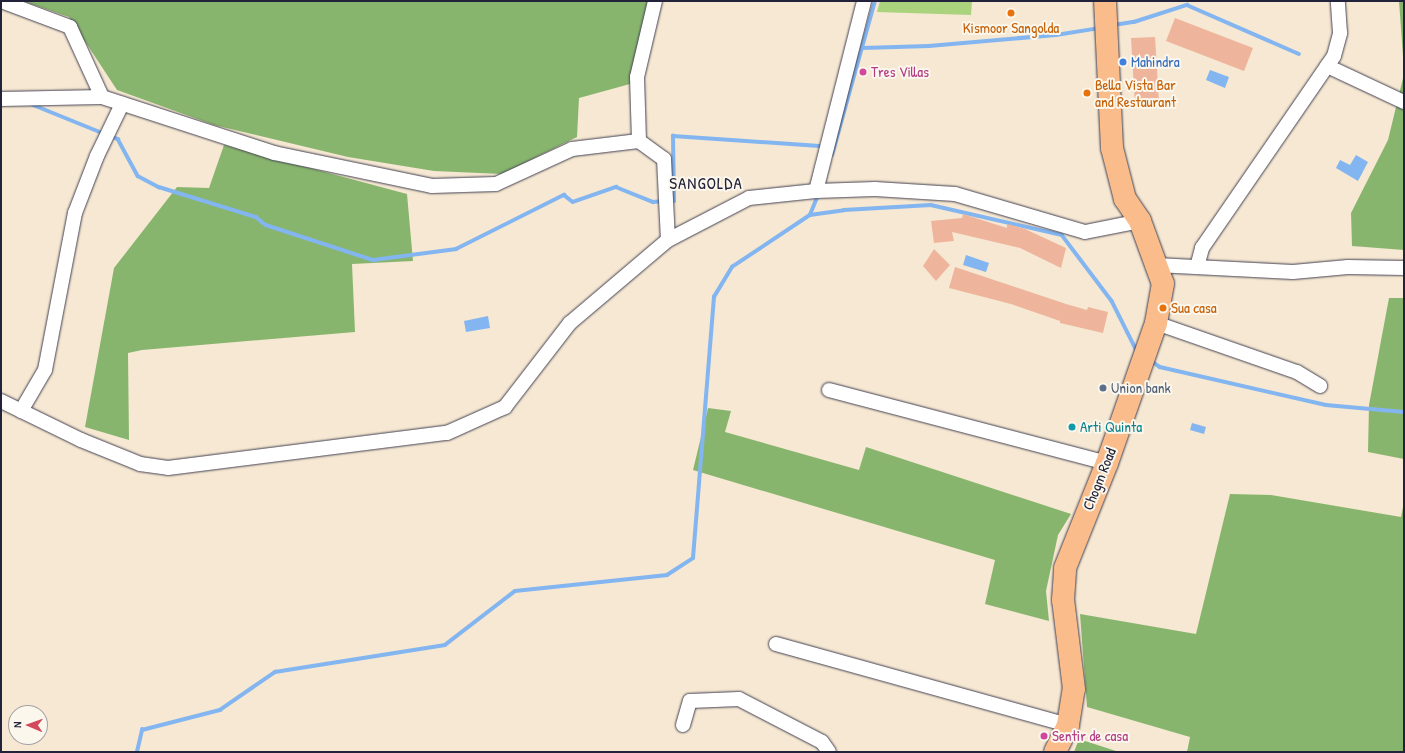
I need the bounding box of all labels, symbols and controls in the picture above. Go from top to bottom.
marker: Kismoor Sangolda [1006,8,1016,18]
place label: Kismoor Sangolda [963,19,1059,37]
place label: Mahindra [1131,53,1180,71]
marker: Mahindra [1118,57,1128,67]
place label: Tres Villas [871,63,929,81]
marker: Tres Villas [858,67,868,77]
place label: Bella Vista Bar and Restaurant [1095,75,1176,110]
marker: Bella Vista Bar and Restaurant [1082,88,1092,98]
district label: SANGOLDA [669,173,743,193]
place label: Sua casa [1171,299,1217,317]
marker: Sua casa [1158,303,1168,313]
place label: Union bank [1111,379,1171,397]
marker: Union bank [1098,383,1108,393]
place label: Arti Quinta [1080,418,1142,436]
marker: Arti Quinta [1067,422,1077,432]
street label: Chogm Road [1078,445,1120,513]
north arrow [8,705,48,745]
text: N [10,721,24,728]
place label: Sentir de casa [1052,727,1128,745]
marker: Sentir de casa [1039,731,1049,741]

